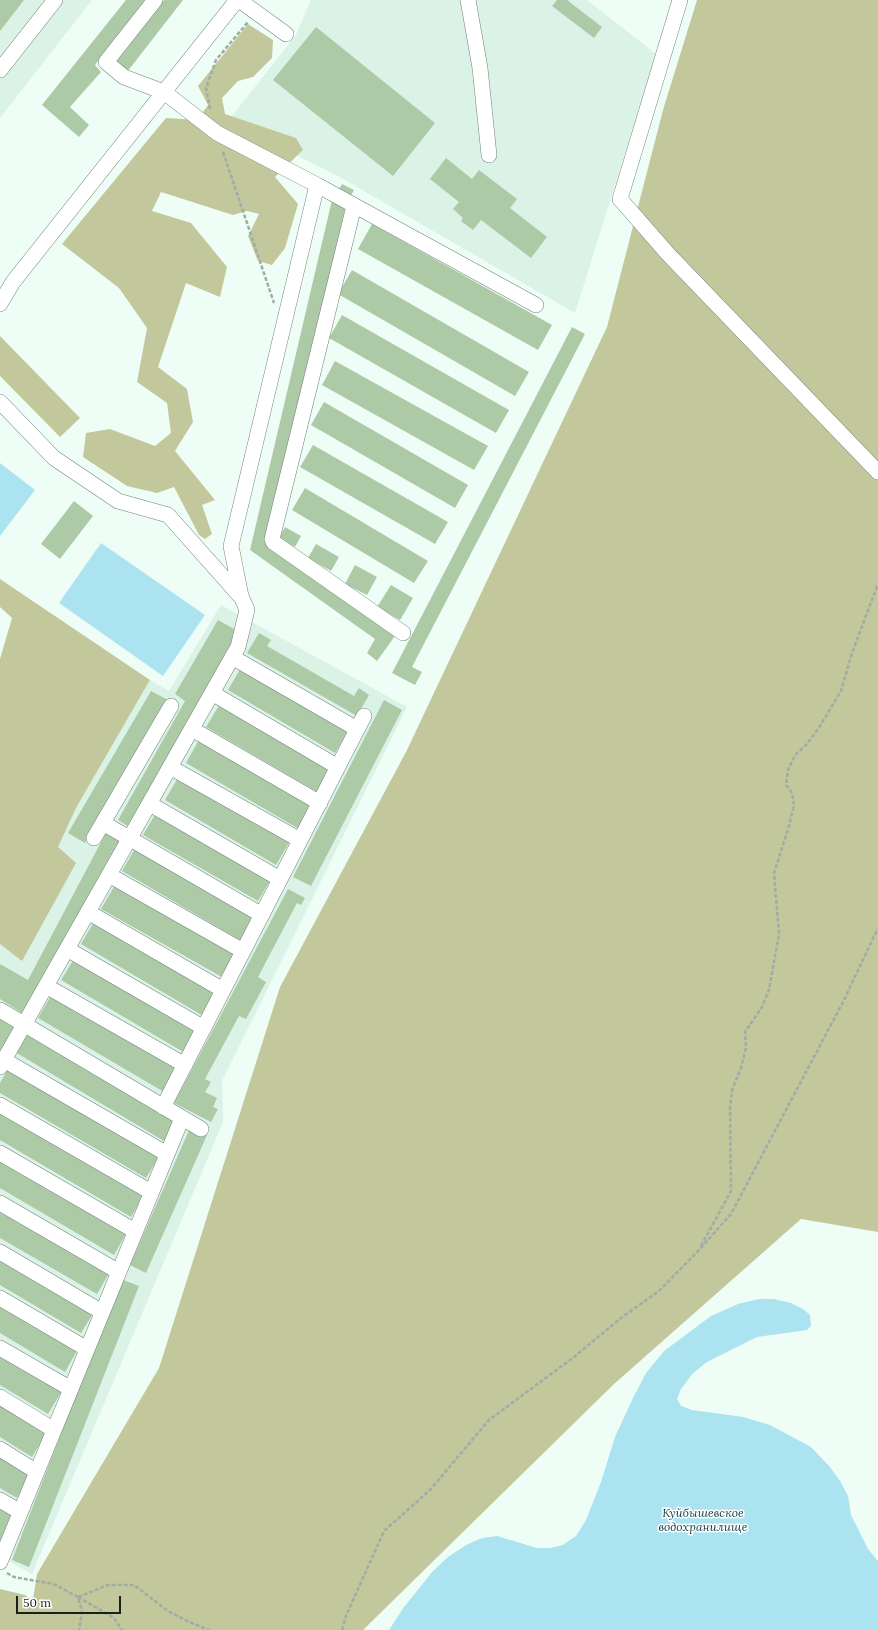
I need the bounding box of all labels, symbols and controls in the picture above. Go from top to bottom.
water label: Куйбышевское водохранилище [658,1507,748,1535]
scale bar [18,1588,123,1614]
text: 50 m [23,1595,51,1610]

